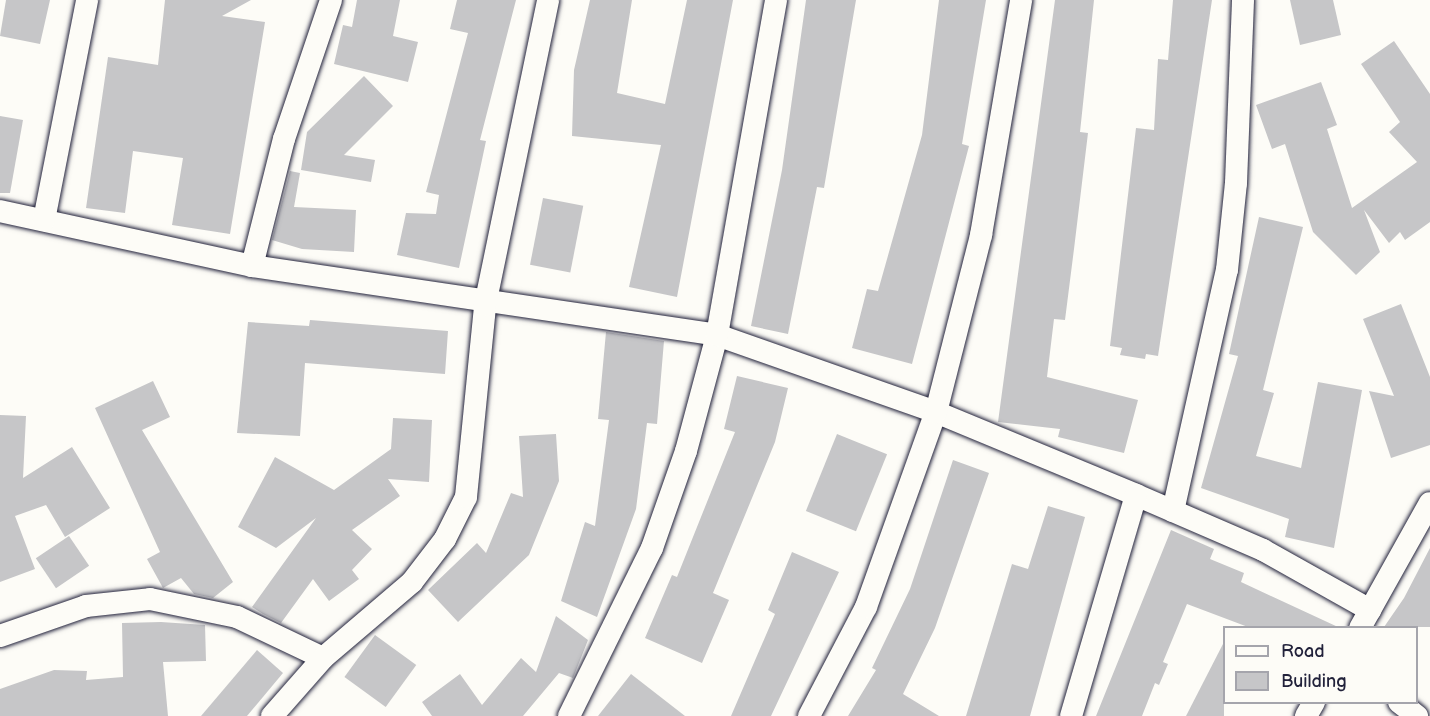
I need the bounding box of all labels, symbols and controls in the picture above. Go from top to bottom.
legend [1223,626,1418,704]
text: Road [1281,641,1325,662]
text: Building [1281,671,1347,692]

